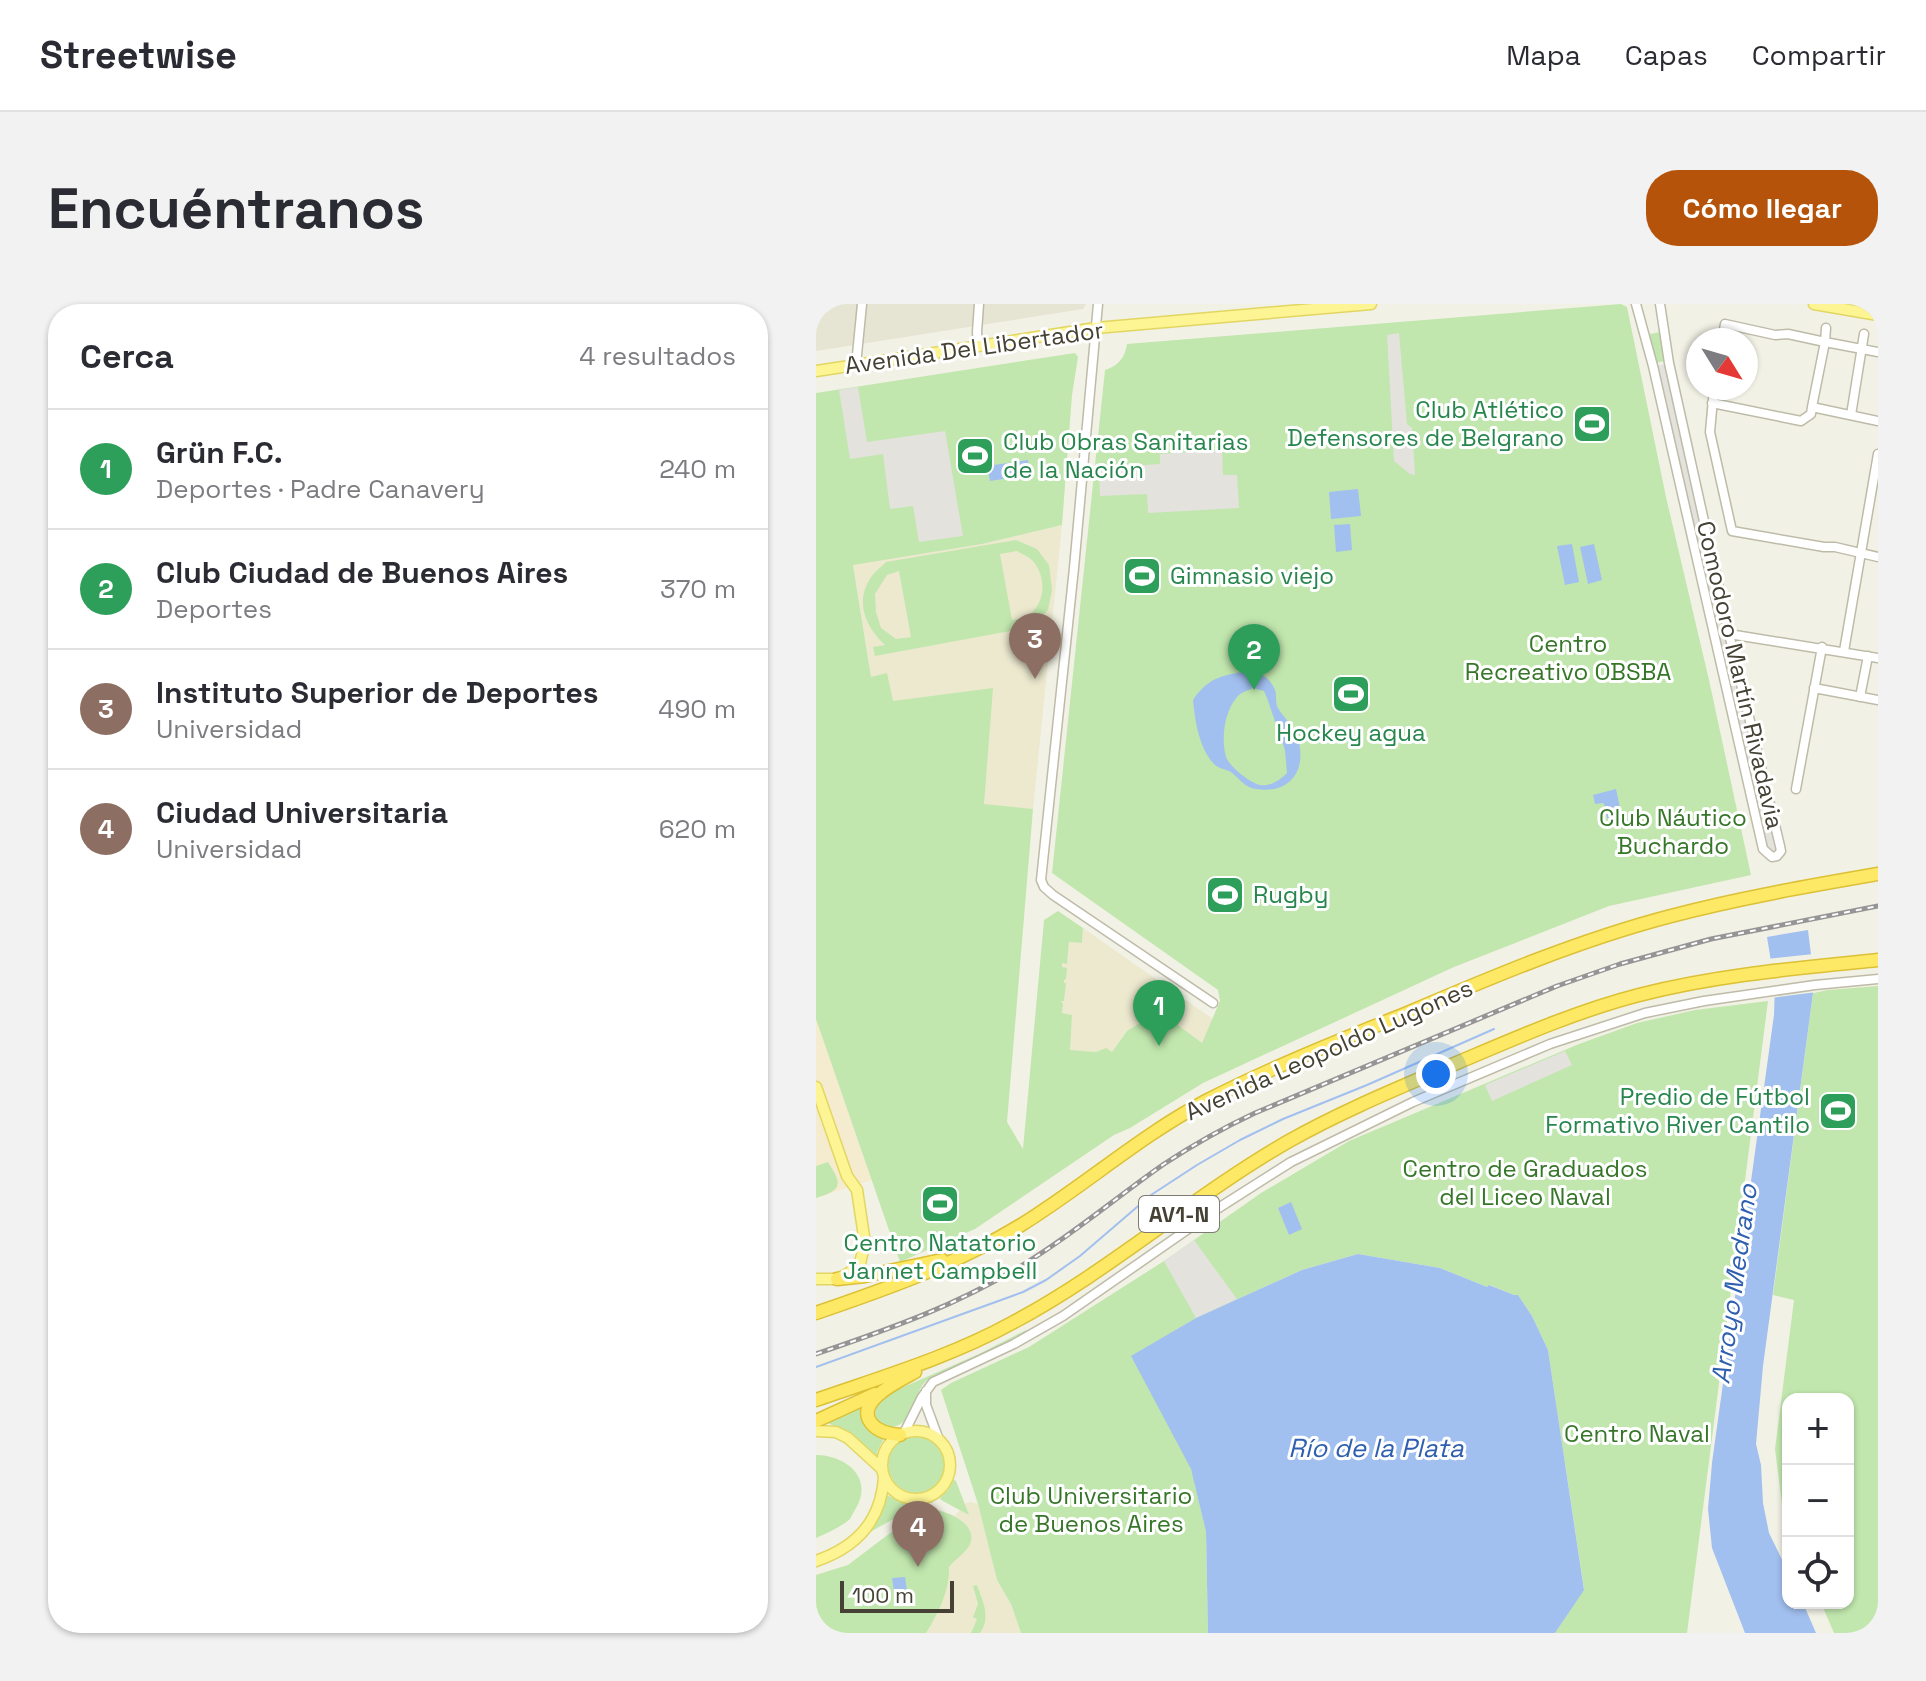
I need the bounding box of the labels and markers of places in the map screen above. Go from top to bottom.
place label: Club Atlético Defensores de Belgrano [1287,394,1564,453]
sports icon: Club Atlético Defensores de Belgrano [1571,403,1613,445]
place label: Club Obras Sanitarias de la Nación [1003,426,1248,485]
sports icon: Club Obras Sanitarias de la Nación [954,435,996,477]
sports icon: Gimnasio viejo [1121,555,1163,597]
place label: Gimnasio viejo [1170,560,1334,591]
pin: 3 [1009,613,1061,679]
pin: 2 [1228,624,1280,690]
sports icon: Hockey agua [1330,673,1372,715]
place label: Hockey agua [1276,717,1426,748]
sports icon: Rugby [1204,874,1246,916]
place label: Rugby [1253,879,1328,910]
pin: 1 [1133,980,1185,1046]
place label: Predio de Fútbol Formativo River Cantilo [1545,1081,1810,1140]
sports icon: Predio de Fútbol Formativo River Cantilo [1817,1090,1859,1132]
sports icon: Centro Natatorio Jannet Campbell [919,1183,961,1225]
place label: Centro Natatorio Jannet Campbell [843,1227,1037,1286]
pin: 4 [892,1501,944,1567]

